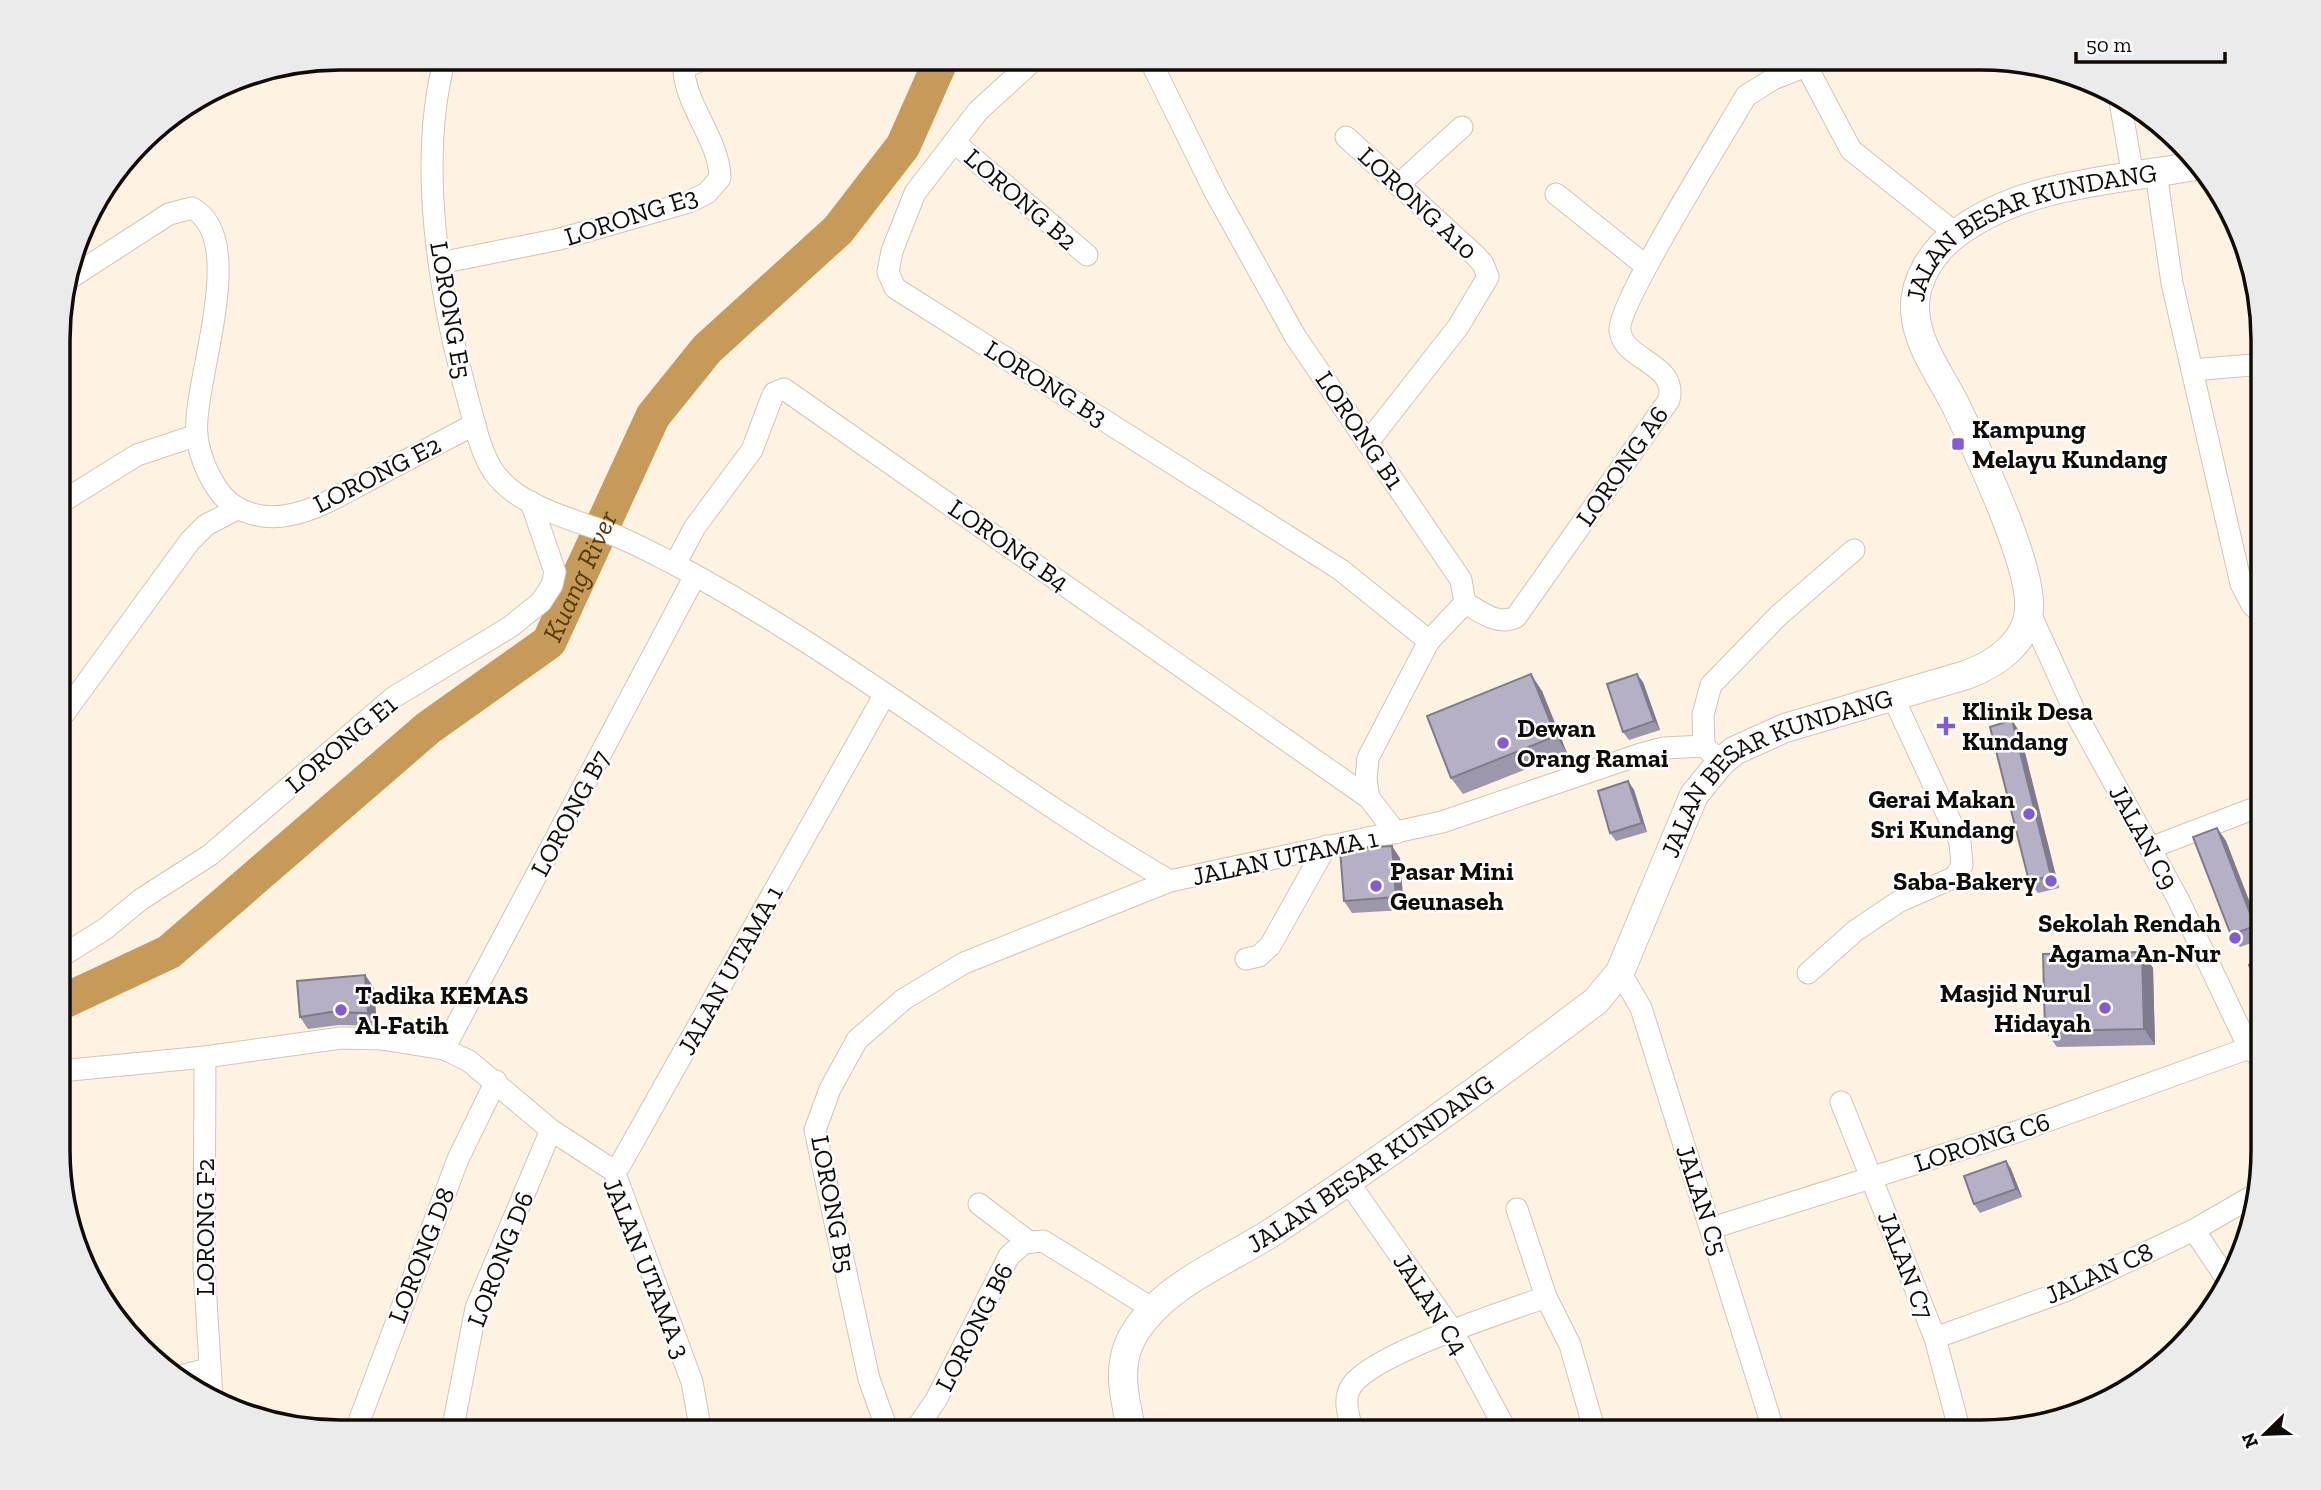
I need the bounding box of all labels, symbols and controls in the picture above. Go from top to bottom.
scale bar [2076,21,2225,65]
text: 50 m [2086,32,2132,57]
street label: LORONG A10 [1352,140,1484,266]
street label: LORONG B2 [958,141,1084,257]
street label: JALAN BESAR KUNDANG [1899,156,2159,304]
street label: LORONG E3 [560,179,702,253]
street label: LORONG E5 [423,239,479,381]
street label: LORONG B3 [979,333,1113,433]
street label: LORONG B1 [1309,365,1411,495]
street label: LORONG A6 [1569,400,1675,532]
place label: Kampung Melayu Kundang [1972,413,2168,475]
street label: LORONG E2 [308,428,446,520]
marker: Kampung Melayu Kundang [1950,436,1966,452]
street label: LORONG B4 [943,492,1075,598]
water label: Kuang River [535,505,624,646]
street label: JALAN BESAR KUNDANG [1654,681,1896,862]
street label: LORONG E1 [279,688,403,800]
place label: Klinik Desa Kundang [1962,695,2093,757]
place label: Dewan Orang Ramai [1517,712,1669,774]
marker: Klinik Desa Kundang [1936,716,1956,736]
marker: Dewan Orang Ramai [1495,735,1511,751]
street label: LORONG B7 [523,745,617,881]
street label: JALAN C9 [2102,779,2186,895]
place label: Gerai Makan Sri Kundang [1868,783,2016,845]
marker: Gerai Makan Sri Kundang [2021,806,2037,822]
street label: JALAN UTAMA 1 [1189,822,1381,892]
place label: Pasar Mini Geunaseh [1390,855,1514,917]
place label: Saba-Bakery [1893,865,2037,897]
marker: Saba-Bakery [2043,873,2059,889]
marker: Pasar Mini Geunaseh [1368,878,1384,894]
street label: JALAN UTAMA 1 [670,880,790,1060]
place label: Sekolah Rendah Agama An-Nur [2038,907,2221,969]
marker: Sekolah Rendah Agama An-Nur [2227,930,2243,946]
place label: Masjid Nurul Hidayah [1940,977,2091,1039]
place label: Tadika KEMAS Al-Fatih [355,979,528,1041]
marker: Masjid Nurul Hidayah [2097,1000,2113,1016]
marker: Tadika KEMAS Al-Fatih [333,1002,349,1018]
street label: JALAN BESAR KUNDANG [1241,1067,1500,1260]
street label: LORONG C6 [1910,1105,2054,1179]
street label: LORONG B5 [804,1133,862,1275]
street label: JALAN C5 [1669,1141,1735,1259]
street label: LORONG F2 [189,1158,221,1296]
street label: JALAN UTAMA 3 [596,1173,698,1363]
street label: LORONG D8 [381,1183,461,1327]
street label: LORONG D6 [460,1187,540,1331]
street label: JALAN C7 [1871,1207,1941,1323]
street label: JALAN C8 [2040,1235,2158,1311]
street label: JALAN C4 [1386,1247,1476,1361]
street label: LORONG B6 [928,1258,1020,1396]
north arrow [2230,1399,2300,1469]
text: N [2236,1429,2263,1452]

